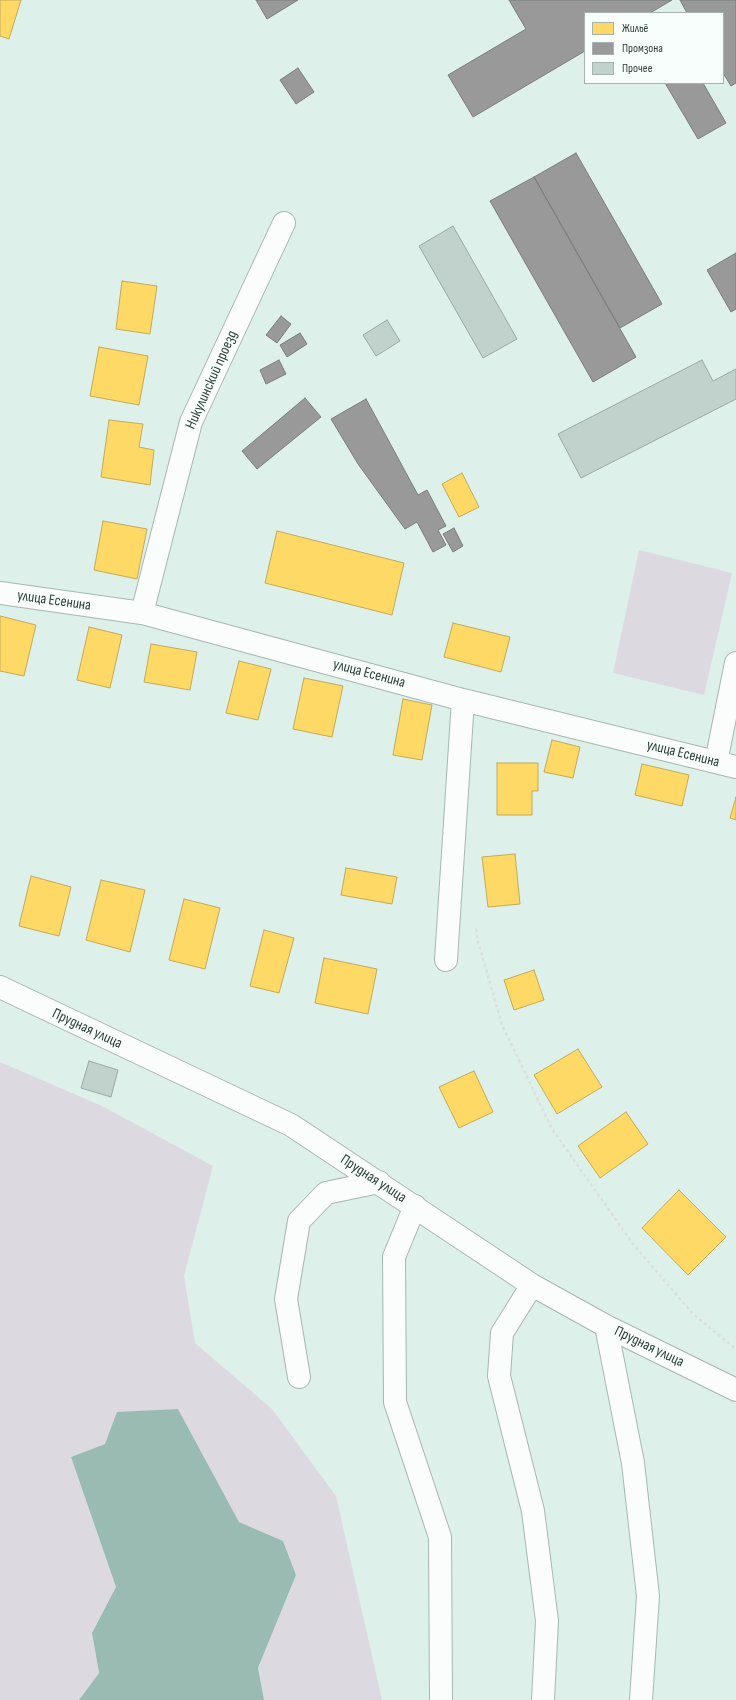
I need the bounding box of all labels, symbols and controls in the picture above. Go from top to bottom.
legend [584,12,724,84]
text: Жильё [622,21,648,36]
text: Промзона [622,41,663,56]
text: Прочее [622,61,653,76]
street label: Никулинский проезд [182,328,242,432]
street label: улица Есенина [16,587,92,615]
street label: улица Есенина [331,656,407,692]
street label: улица Есенина [645,736,721,772]
street label: Прудная улица [49,1005,125,1053]
street label: Прудная улица [337,1151,409,1207]
street label: Прудная улица [611,1322,687,1372]

